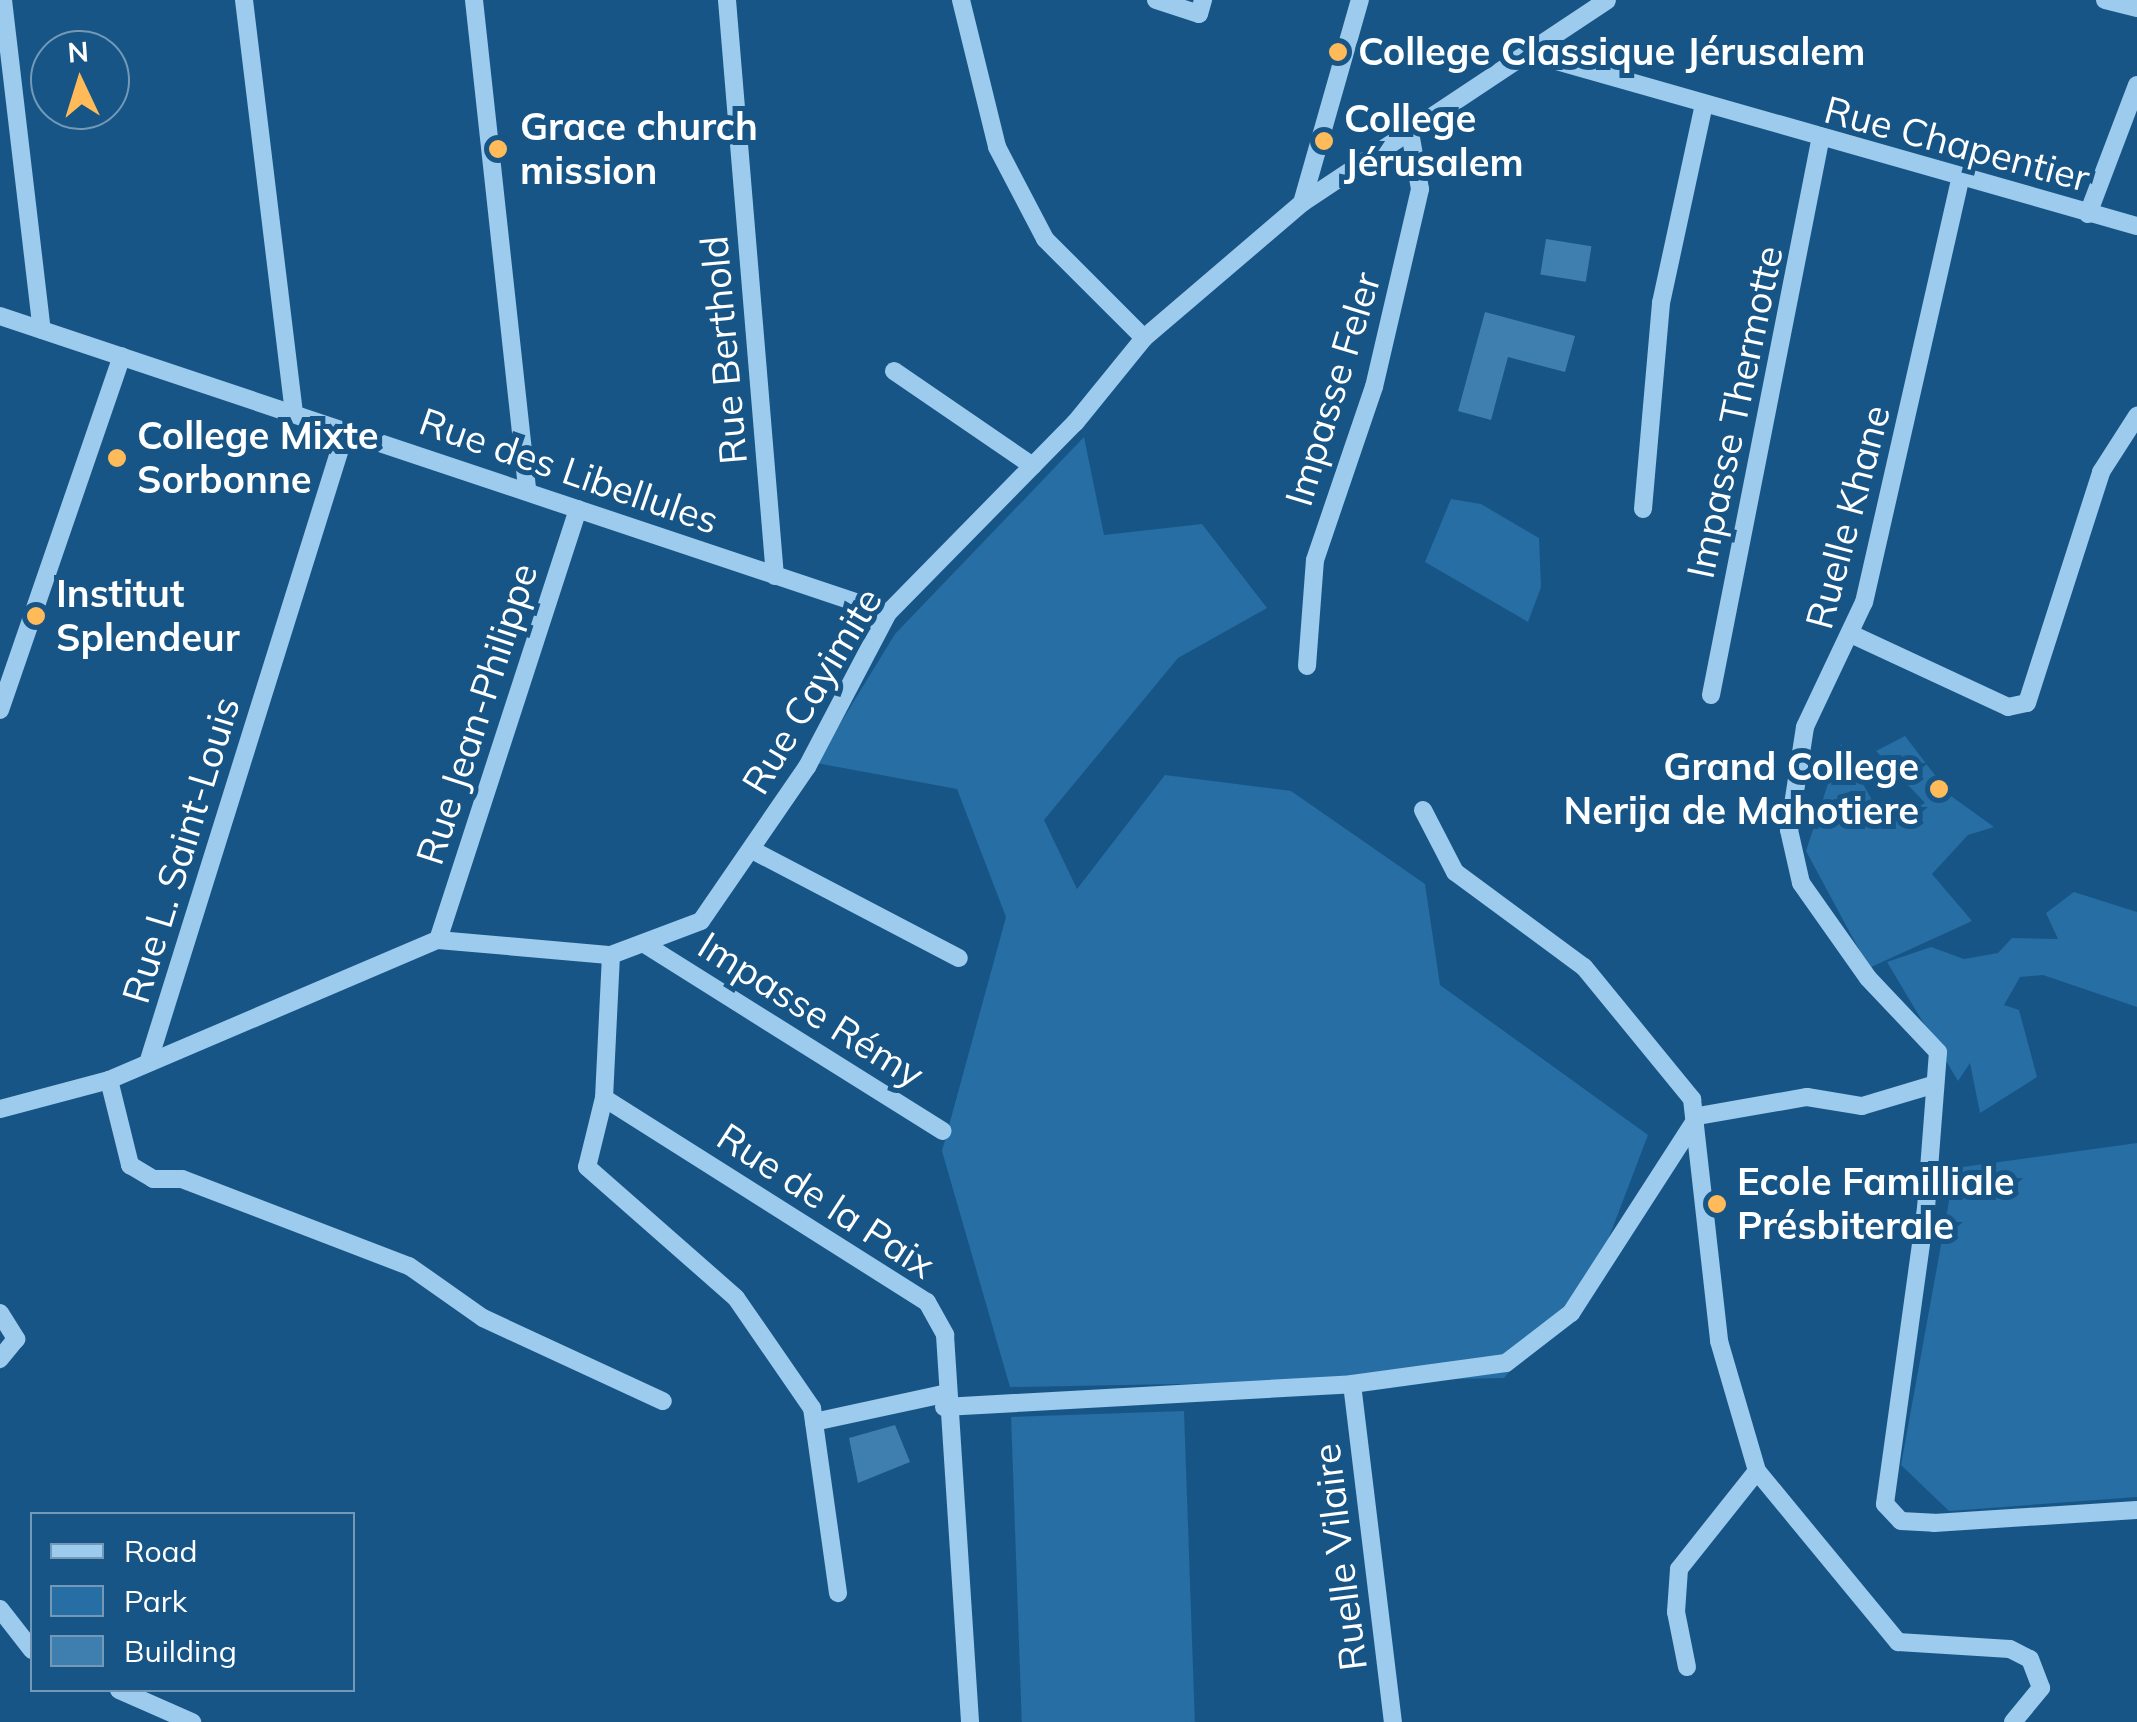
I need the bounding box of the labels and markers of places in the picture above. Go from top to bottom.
place label: College Classique Jérusalem [1358,29,1865,75]
marker: College Classique Jérusalem [1327,41,1349,63]
place label: College Jérusalem [1344,96,1524,185]
place label: Grace church mission [520,104,758,193]
marker: College Jérusalem [1313,130,1335,152]
marker: Grace church mission [485,136,511,162]
place label: College Mixte Sorbonne [137,413,379,502]
marker: College Mixte Sorbonne [106,447,128,469]
place label: Institut Splendeur [56,571,240,660]
marker: Institut Splendeur [25,605,47,627]
place label: Grand College Nerija de Mahotiere [1564,744,1919,834]
marker: Grand College Nerija de Mahotiere [1928,778,1950,800]
place label: Ecole Familliale Présbiterale [1737,1159,2015,1248]
marker: Ecole Familliale Présbiterale [1706,1193,1728,1215]

